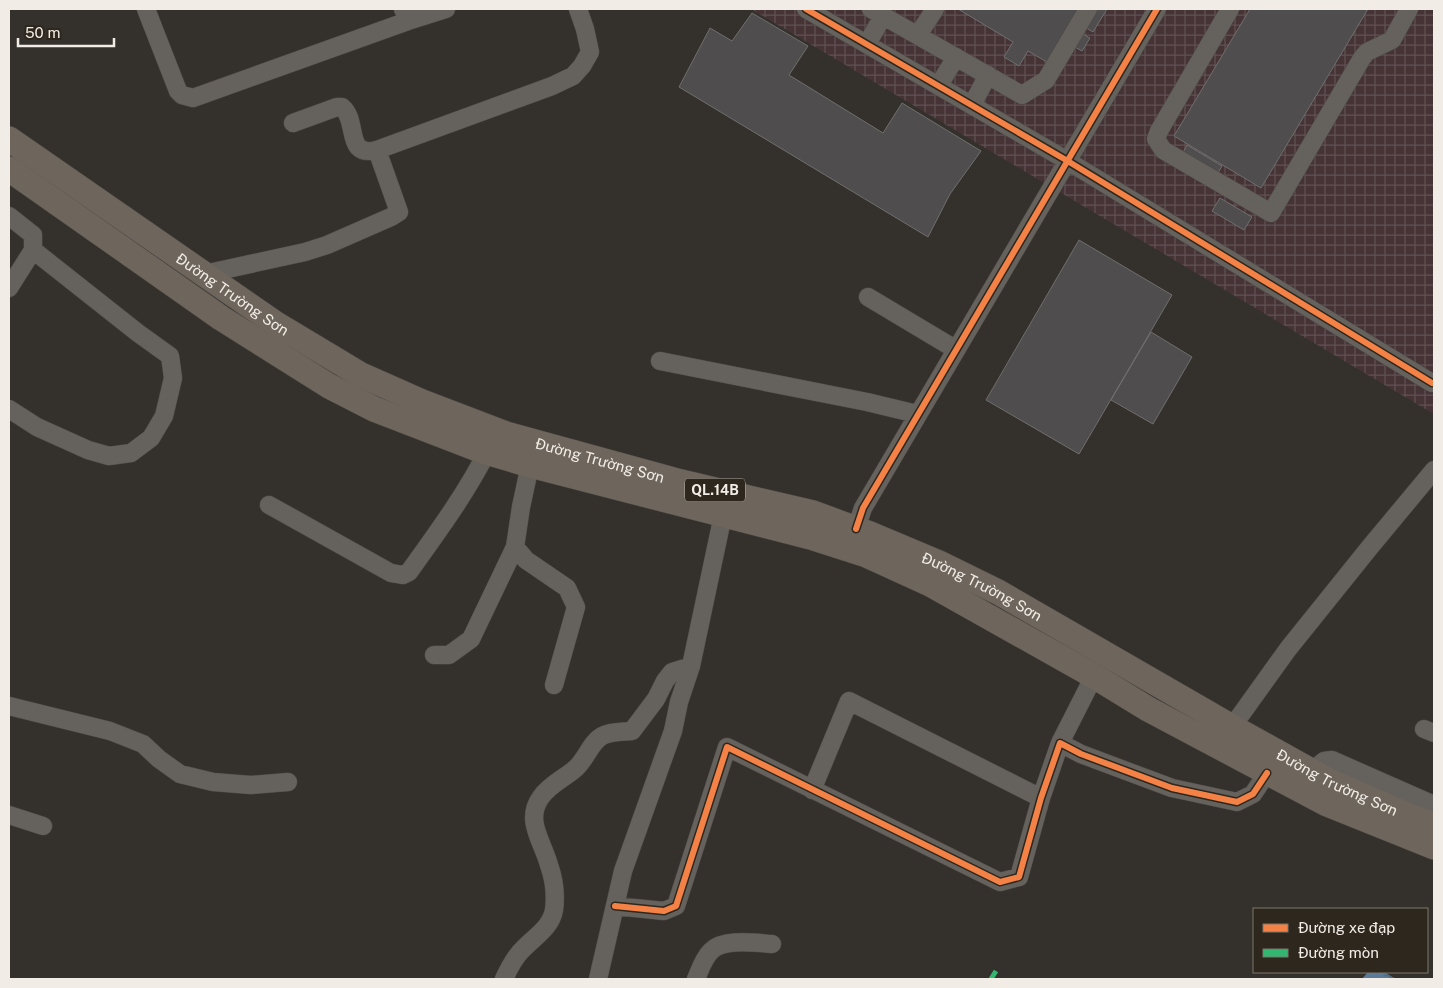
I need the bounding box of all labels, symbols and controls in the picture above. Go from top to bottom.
scale bar [18,15,114,47]
text: 50 m [25,24,60,41]
street label: Đường Trường Sơn [173,249,292,338]
street label: Đường Trường Sơn [534,434,666,486]
road number: QL.14B [685,478,745,502]
street label: Đường Trường Sơn [919,548,1045,624]
street label: Đường Trường Sơn [1274,745,1401,819]
legend [1253,908,1428,973]
text: Đường xe đạp [1298,919,1395,936]
text: Đường mòn [1298,944,1379,961]

